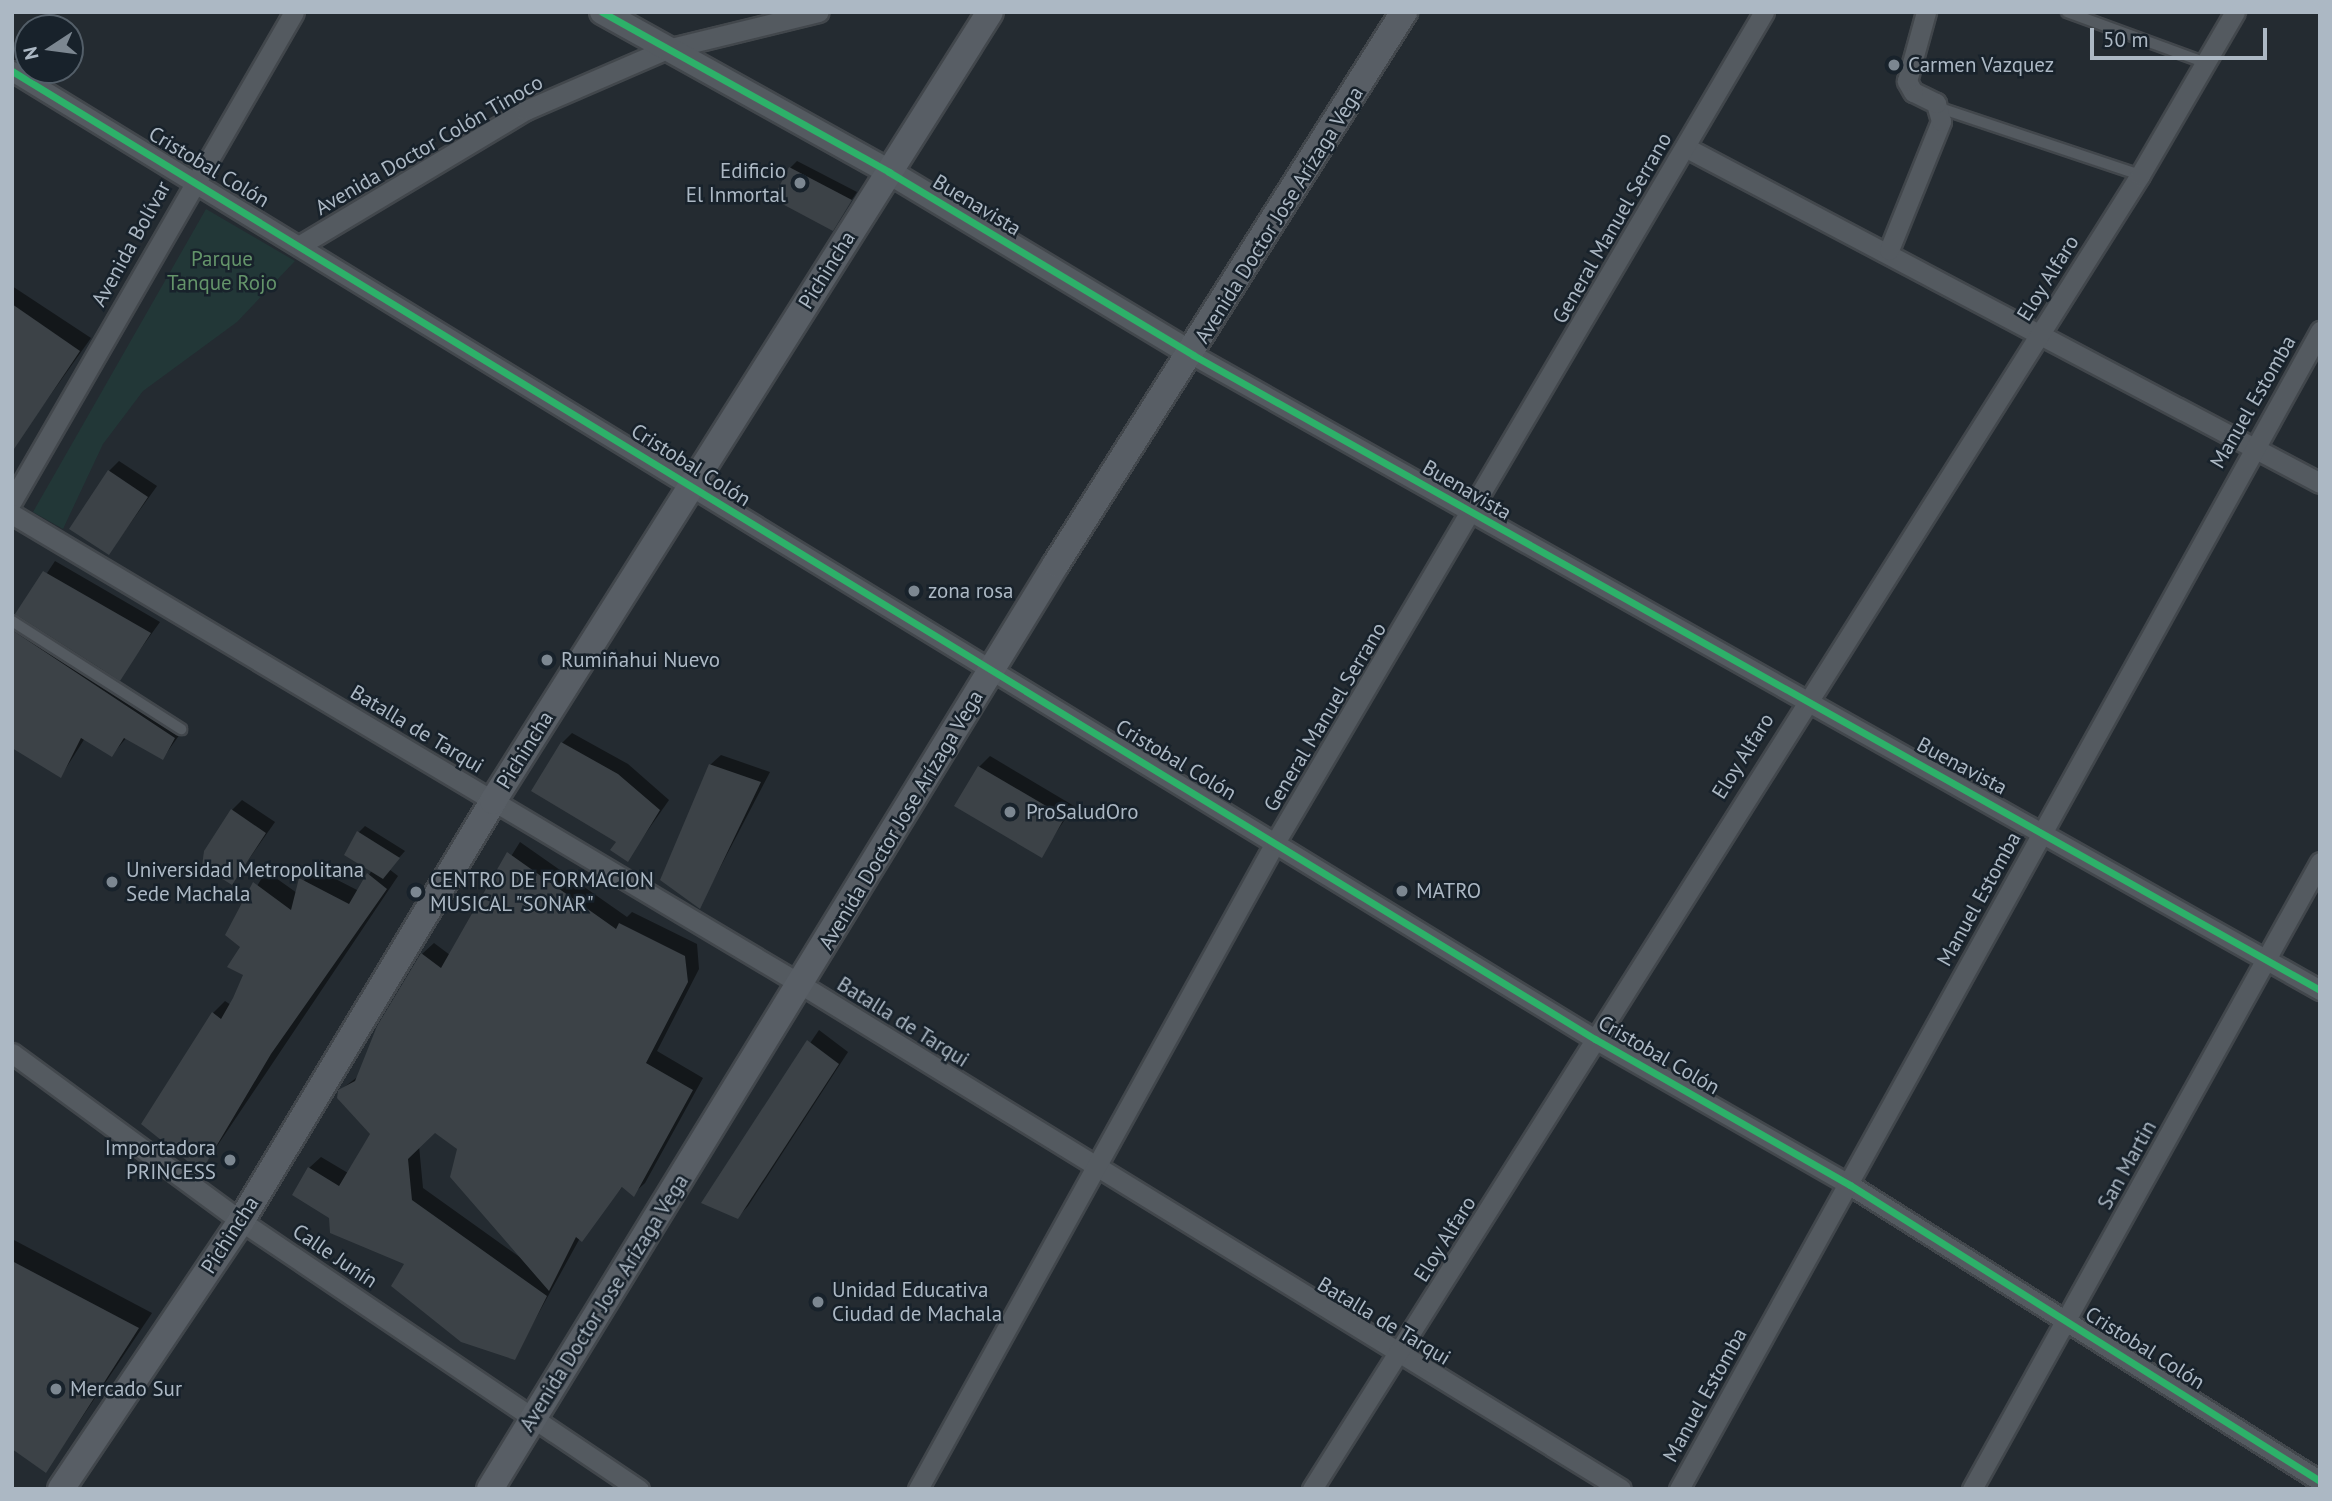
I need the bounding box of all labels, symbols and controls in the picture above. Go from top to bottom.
north arrow [14,14,84,84]
scale bar [2094,14,2271,58]
text: 50 m [2103,26,2149,53]
text: N [17,45,44,62]
place label: Carmen Vazquez [1908,52,2055,78]
marker: Carmen Vazquez [1886,57,1902,73]
street label: Avenida Doctor Colón Tinoco [310,69,548,221]
street label: Avenida Doctor Jose Arízaga Vega [1189,81,1369,349]
street label: Cristobal Colón [144,121,274,213]
street label: General Manuel Serrano [1547,128,1677,328]
place label: Edificio El Inmortal [686,158,786,208]
street label: Buenavista [928,169,1026,241]
marker: Edificio El Inmortal [792,175,808,191]
street label: Avenida Bolívar [86,177,176,311]
street label: Pichincha [793,227,861,313]
street label: Eloy Alfaro [2011,230,2085,326]
park label: Parque Tanque Rojo [167,246,277,296]
street label: Manuel Estomba [2205,331,2301,473]
street label: Cristobal Colón [627,418,755,512]
street label: Buenavista [1418,455,1516,525]
place label: zona rosa [928,578,1013,604]
marker: zona rosa [906,583,922,599]
street label: General Manuel Serrano [1258,618,1392,816]
place label: Rumiñahui Nuevo [561,647,720,673]
marker: Rumiñahui Nuevo [539,652,555,668]
street label: Batalla de Tarqui [346,679,488,779]
street label: Avenida Doctor Jose Arízaga Vega [813,685,989,955]
street label: Pichincha [491,707,559,793]
street label: Eloy Alfaro [1706,708,1780,804]
street label: Cristobal Colón [1111,714,1241,806]
street label: Buenavista [1913,732,2011,800]
place label: ProSaludOro [1026,799,1138,825]
marker: ProSaludOro [1000,802,1020,822]
street label: Manuel Estomba [1932,828,2026,970]
place label: Universidad Metropolitana Sede Machala [126,857,364,907]
place label: CENTRO DE FORMACION MUSICAL "SONAR" [430,867,654,917]
marker: Universidad Metropolitana Sede Machala [104,874,120,890]
place label: MATRO [1416,878,1481,904]
marker: MATRO [1394,883,1410,899]
marker: CENTRO DE FORMACION MUSICAL "SONAR" [408,884,424,900]
street label: Batalla de Tarqui [832,971,974,1073]
street label: Cristobal Colón [1594,1010,1724,1100]
street label: San Martin [2092,1116,2162,1214]
place label: Importadora PRINCESS [105,1135,216,1185]
marker: Importadora PRINCESS [222,1152,238,1168]
street label: Avenida Doctor Jose Arízaga Vega [514,1169,694,1437]
street label: Eloy Alfaro [1408,1191,1482,1287]
street label: Pichincha [196,1192,264,1278]
street label: Calle Junín [288,1219,382,1293]
street label: Batalla de Tarqui [1313,1271,1455,1371]
place label: Unidad Educativa Ciudad de Machala [832,1277,1002,1327]
marker: Unidad Educativa Ciudad de Machala [810,1294,826,1310]
street label: Cristobal Colón [2081,1301,2209,1395]
street label: Manuel Estomba [1658,1324,1752,1466]
place label: Mercado Sur [70,1376,182,1402]
marker: Mercado Sur [48,1381,64,1397]

